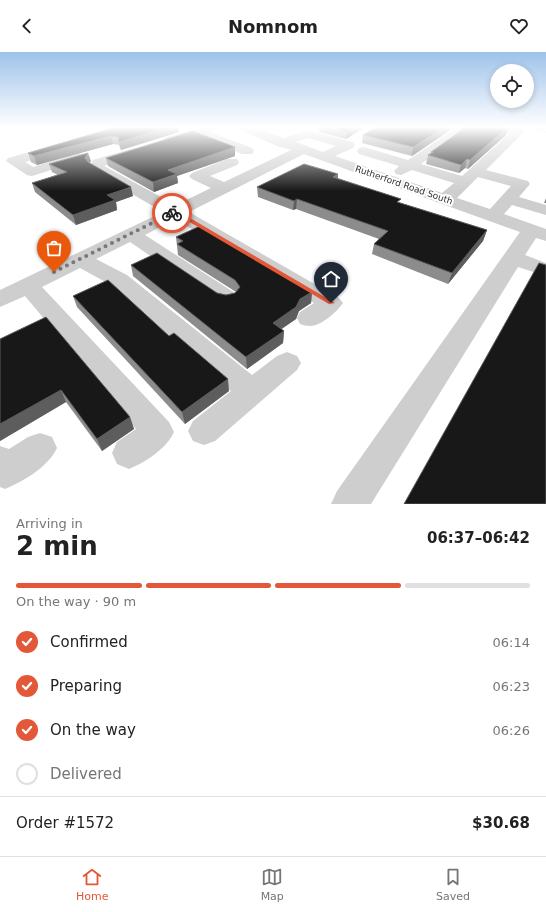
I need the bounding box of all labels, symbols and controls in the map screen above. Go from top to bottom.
icon: back [16,15,38,37]
icon: heart [508,15,530,37]
text: Nomnom [228,16,318,37]
map controls [490,64,534,108]
button: locate [490,64,534,108]
street label: Rutherford Road South [354,164,454,206]
courier [152,193,192,233]
icon: bike [161,202,183,224]
pin [37,231,71,272]
icon: bag [43,237,65,259]
pin [314,262,348,303]
icon: home [320,268,342,290]
text: Arriving in [16,516,83,531]
text: 06:37–06:42 [427,529,530,547]
text: 2 min [16,531,98,561]
text: On the way · 90 m [16,594,136,609]
icon: check [16,631,38,653]
text: Confirmed [50,633,128,651]
text: 06:14 [493,635,530,650]
icon: check [16,675,38,697]
text: Preparing [50,677,122,695]
text: 06:23 [493,679,530,694]
icon: check [16,719,38,741]
text: On the way [50,721,136,739]
text: 06:26 [493,723,530,738]
text: Delivered [50,765,122,783]
text: Order #1572 [16,814,114,832]
text: $30.68 [472,814,530,832]
tab: Home [76,866,109,903]
tab: Map [261,866,284,903]
tab: Saved [436,866,470,903]

